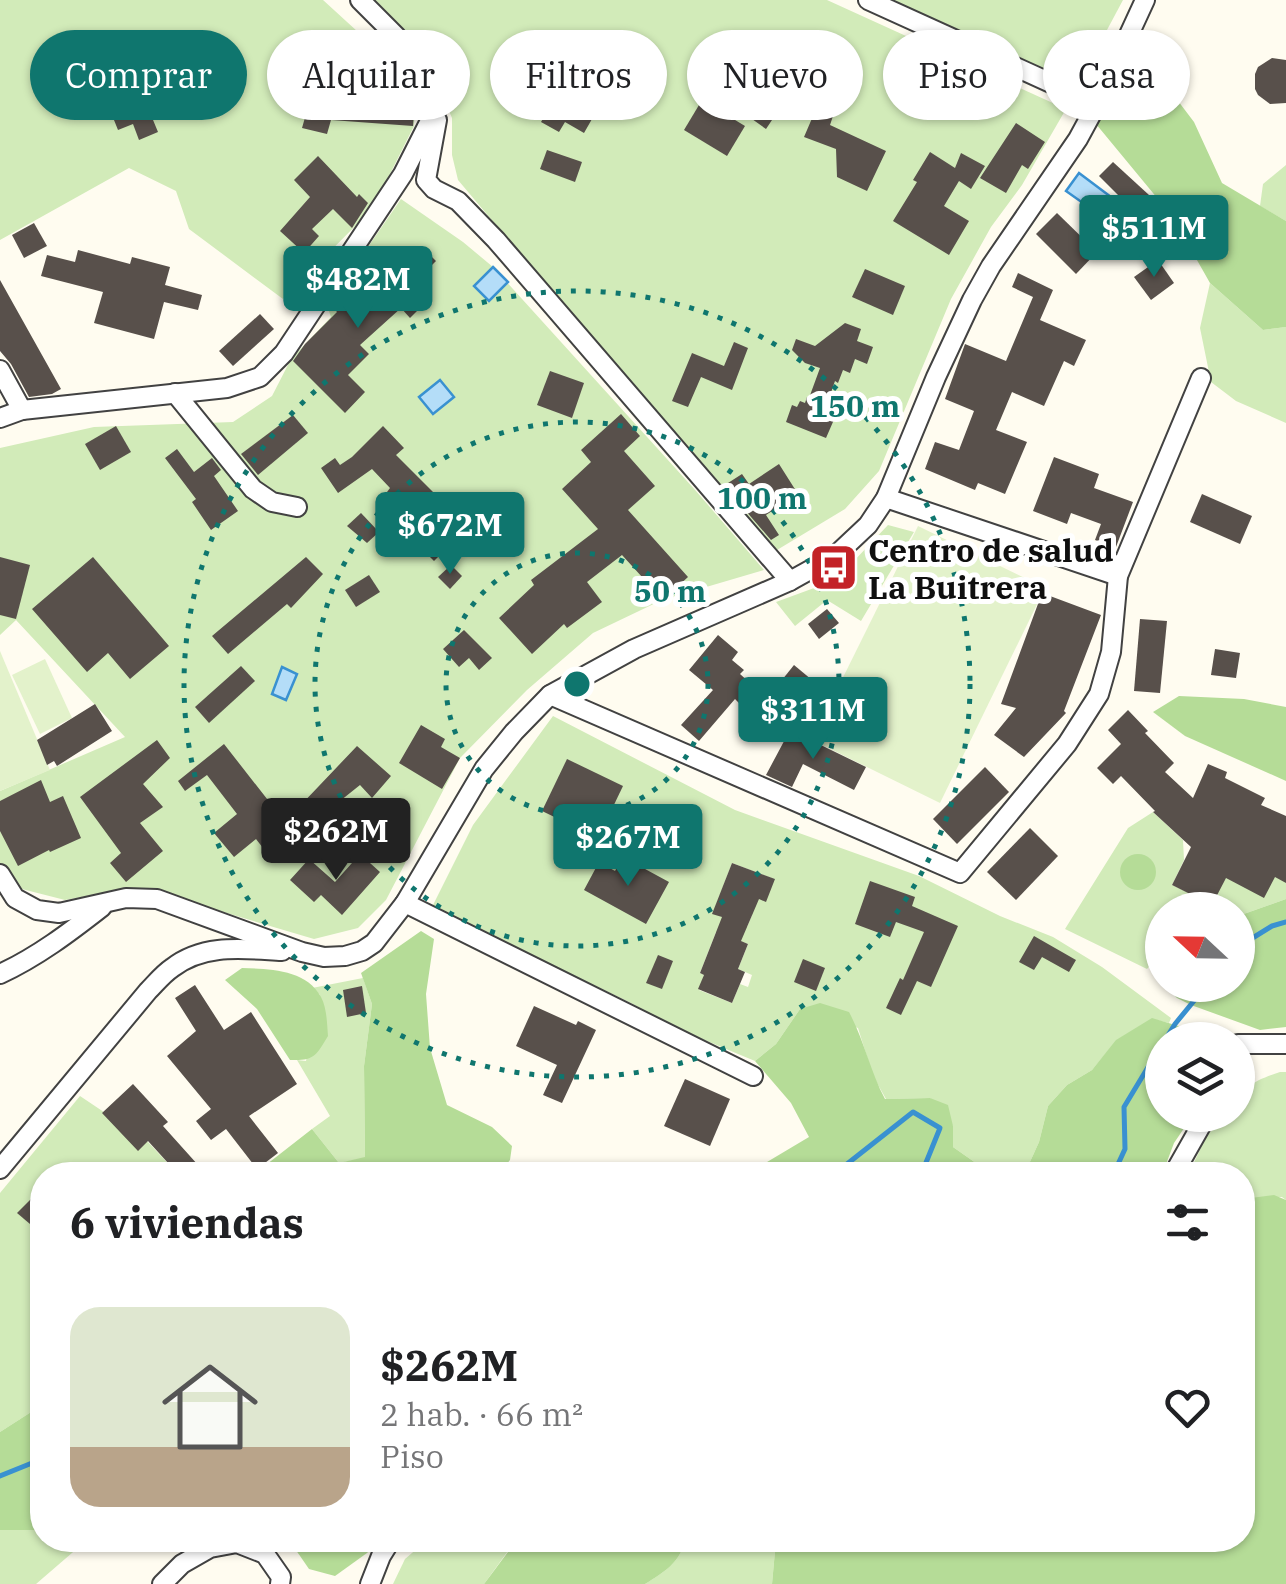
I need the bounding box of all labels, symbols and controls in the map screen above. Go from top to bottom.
chip: Comprar [30,30,247,120]
chip: Alquilar [267,30,470,120]
chip: Filtros [490,30,667,120]
chip: Nuevo [687,30,863,120]
chip: Piso [883,30,1023,120]
chip: Casa [1043,30,1190,120]
pin: $511M [1084,195,1224,280]
text: $511M [1101,206,1207,248]
pin: $482M [288,246,428,331]
text: $482M [305,257,411,299]
text: 150 m [810,386,900,425]
text: 100 m [717,478,807,517]
pin: $672M [380,492,520,577]
text: $672M [397,503,503,545]
place label: Centro de salud La Buitrera [868,529,1114,608]
bus stop icon: Centro de salud La Buitrera [807,542,859,594]
text: 50 m [634,571,706,610]
centre of rings [559,666,595,702]
pin: $311M [743,677,883,762]
text: $311M [760,688,866,730]
pin: $262M [266,798,406,883]
pin: $267M [558,804,698,889]
text: $262M [283,809,389,851]
text: $267M [575,815,681,857]
north arrow [1145,892,1255,1002]
map controls [1145,892,1255,1132]
button: layers [1145,1022,1255,1132]
text: 6 viviendas [70,1195,304,1250]
icon: filters [1160,1195,1215,1250]
text: $262M [380,1338,518,1393]
icon: home [150,1347,270,1467]
icon: heart [1160,1380,1215,1435]
text: 2 hab. · 66 m² [380,1393,583,1435]
text: Piso [380,1435,444,1477]

